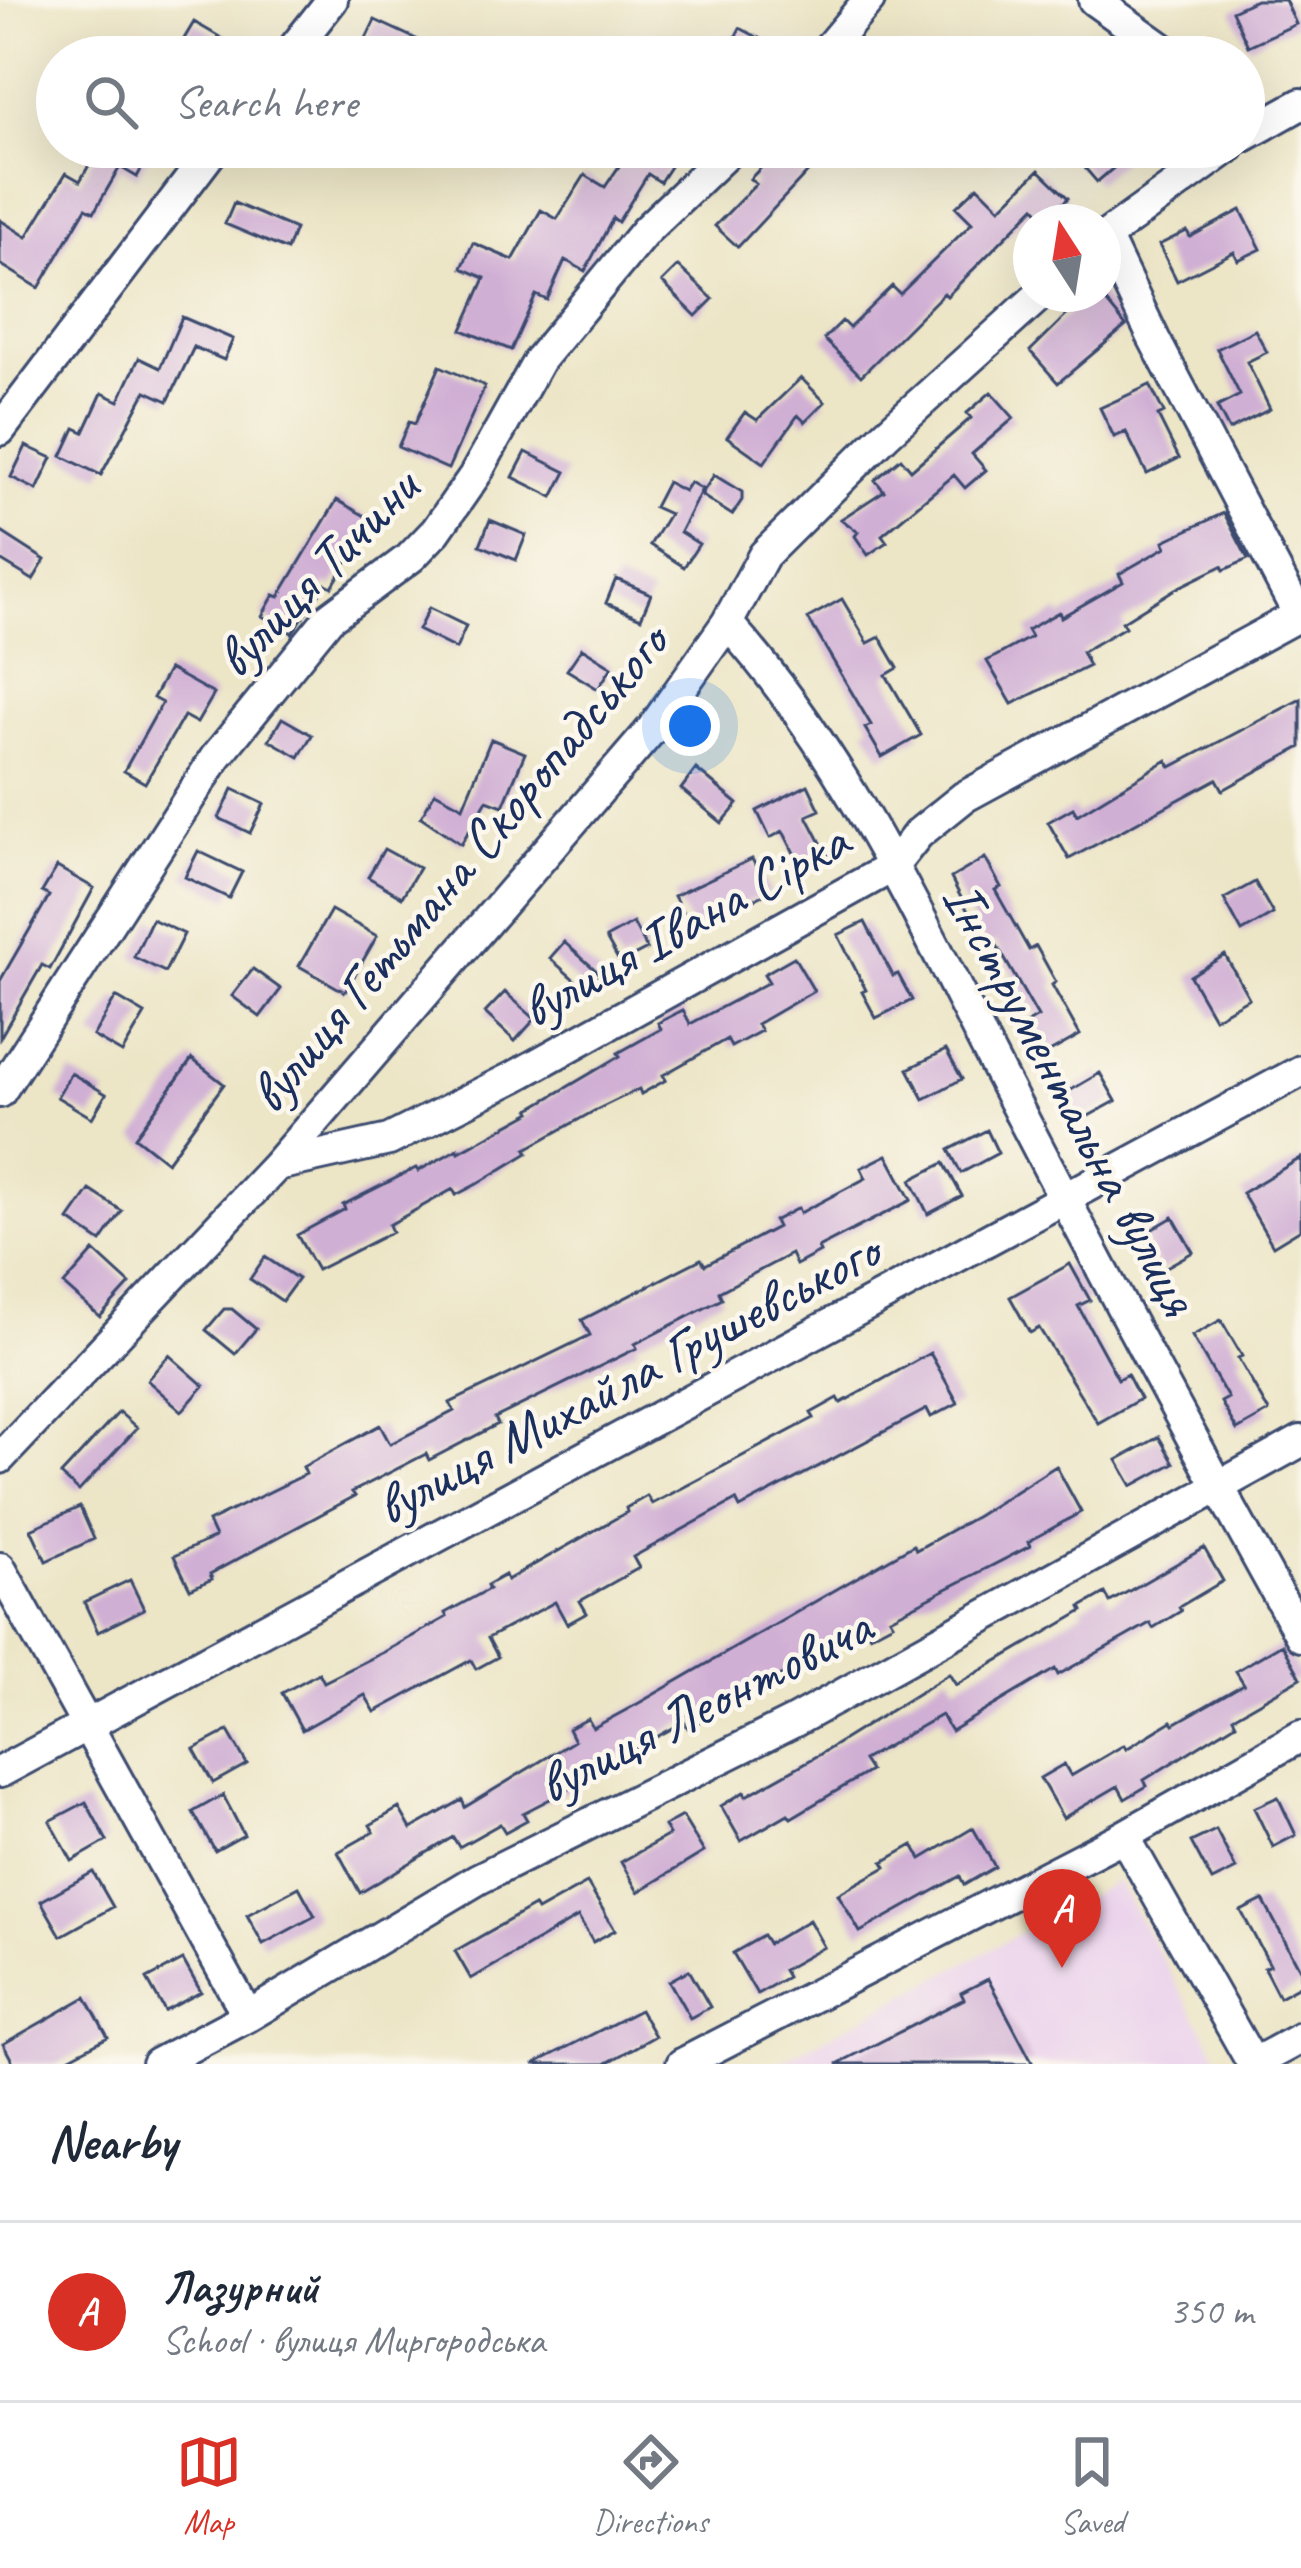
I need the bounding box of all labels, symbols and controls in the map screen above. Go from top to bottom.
search box [36,36,1265,168]
icon: search [78,69,144,135]
text: Search here [174,74,357,131]
north arrow [1013,204,1121,312]
street label: вулиця Тичини [199,450,437,693]
street label: вулиця Гетьмана Скоропадського [232,604,688,1127]
your location [660,696,720,756]
street label: вулиця Івана Сірка [507,802,864,1044]
street label: Інструментальна вулиця [926,869,1217,1329]
street label: вулиця Михайла Грушевського [363,1212,897,1541]
street label: вулиця Леонтовича [525,1589,886,1820]
pin: A [1023,1869,1101,1968]
text: Nearby [48,2110,176,2174]
text: Лазурний [162,2259,318,2316]
text: A [77,2287,97,2336]
text: 350 m [1169,2287,1253,2336]
text: School · вулиця Миргородська [162,2316,545,2365]
tab: Map [176,2429,242,2543]
tab: Directions [593,2429,708,2543]
tab: Saved [1059,2429,1125,2543]

